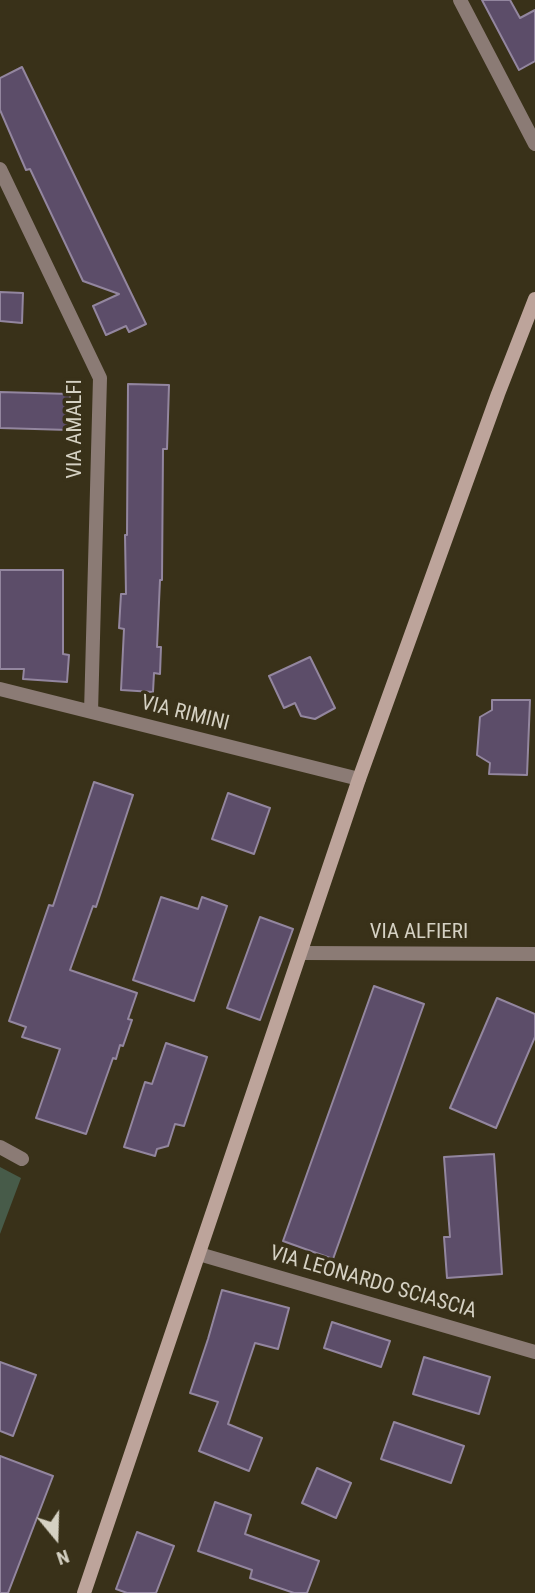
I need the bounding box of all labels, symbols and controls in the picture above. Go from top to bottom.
street label: VIA AMALFI [63,379,89,479]
street label: VIA RIMINI [138,691,232,737]
street label: VIA ALFIERI [370,920,468,946]
street label: VIA LEONARDO SCIASCIA [267,1241,479,1325]
north arrow [21,1502,91,1572]
text: N [54,1545,72,1570]

